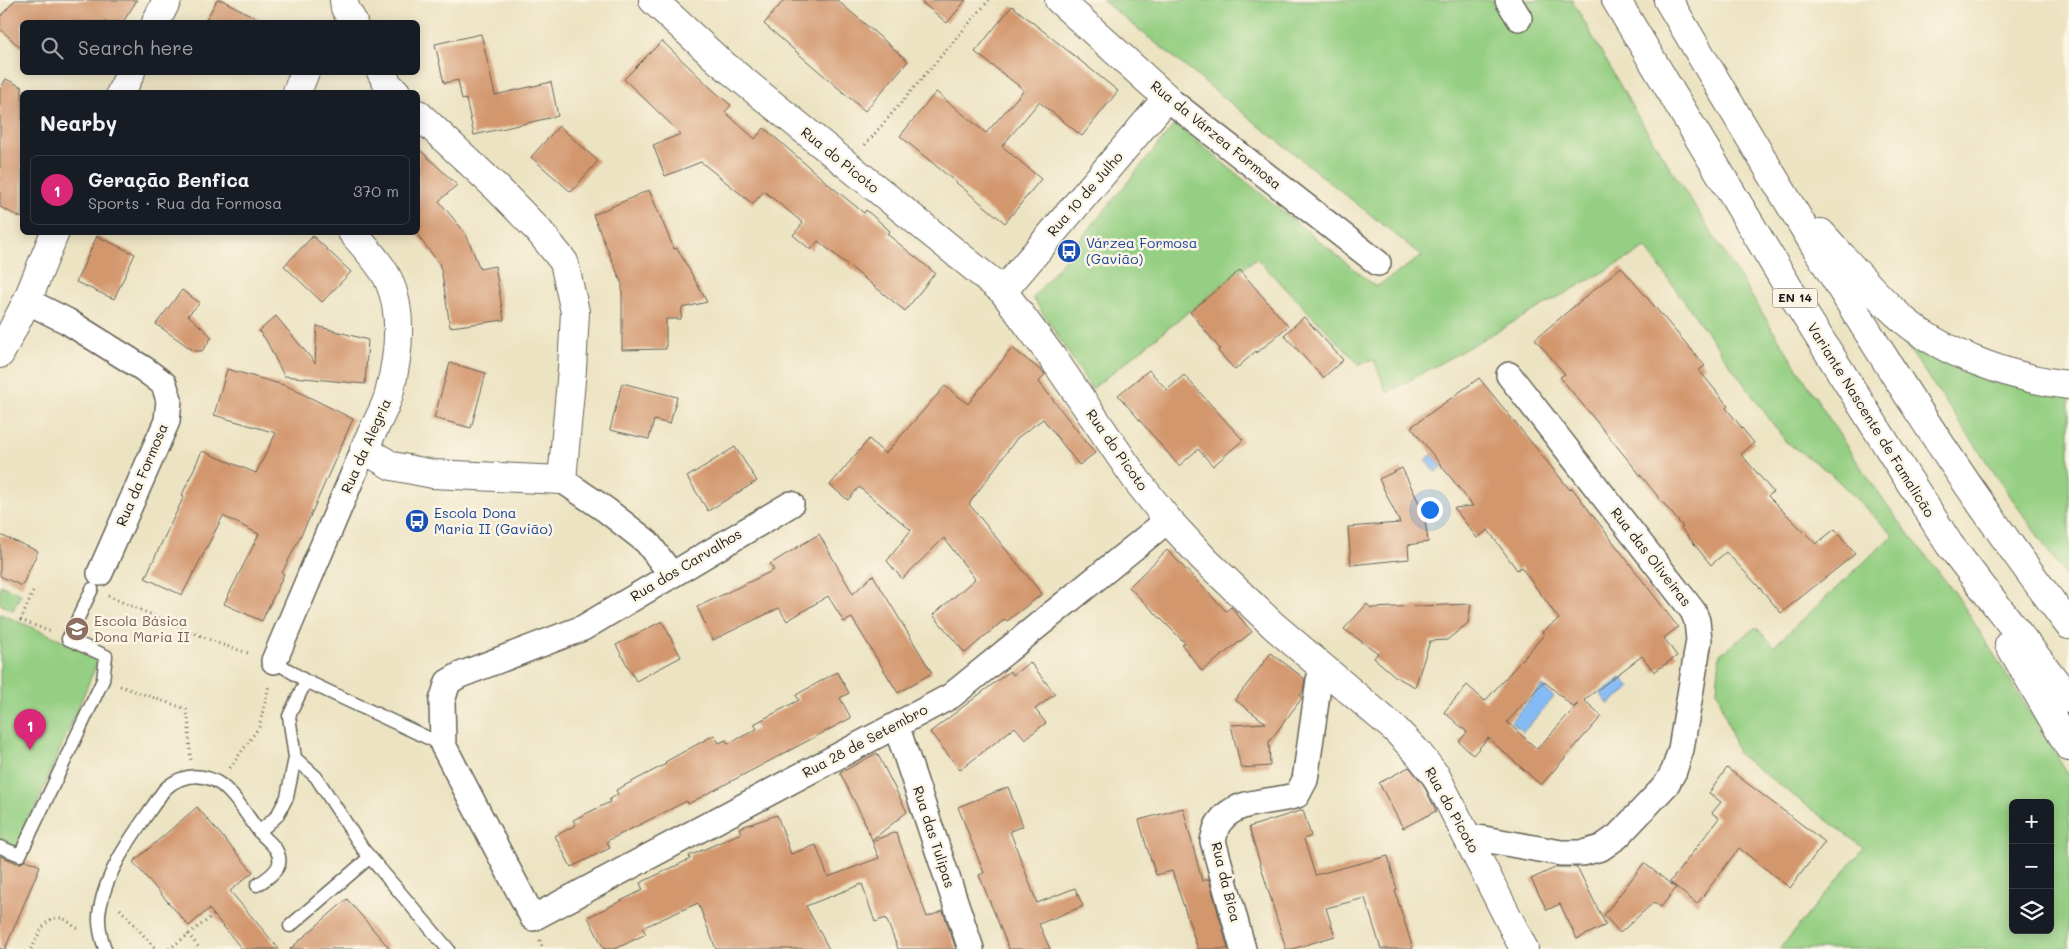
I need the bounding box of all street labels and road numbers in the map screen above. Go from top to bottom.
street label: Rua da Várzea Formosa [1147,76,1286,193]
street label: Rua do Picoto [797,122,883,197]
street label: Rua 10 de Julho [1043,147,1127,240]
road number: EN 14 [1772,288,1818,308]
street label: Variante Nascente de Famalicão [1803,319,1939,521]
street label: Rua da Alegria [336,395,395,496]
street label: Rua do Picoto [1082,405,1153,494]
street label: Rua da Formosa [111,420,172,529]
street label: Rua das Oliveiras [1607,503,1696,610]
street label: Rua dos Carvalhos [627,524,745,605]
street label: Rua 28 de Setembro [799,699,931,782]
street label: Rua do Picoto [1421,763,1484,856]
street label: Rua das Tulipas [909,783,960,890]
street label: Rua da Bica [1207,840,1246,924]

